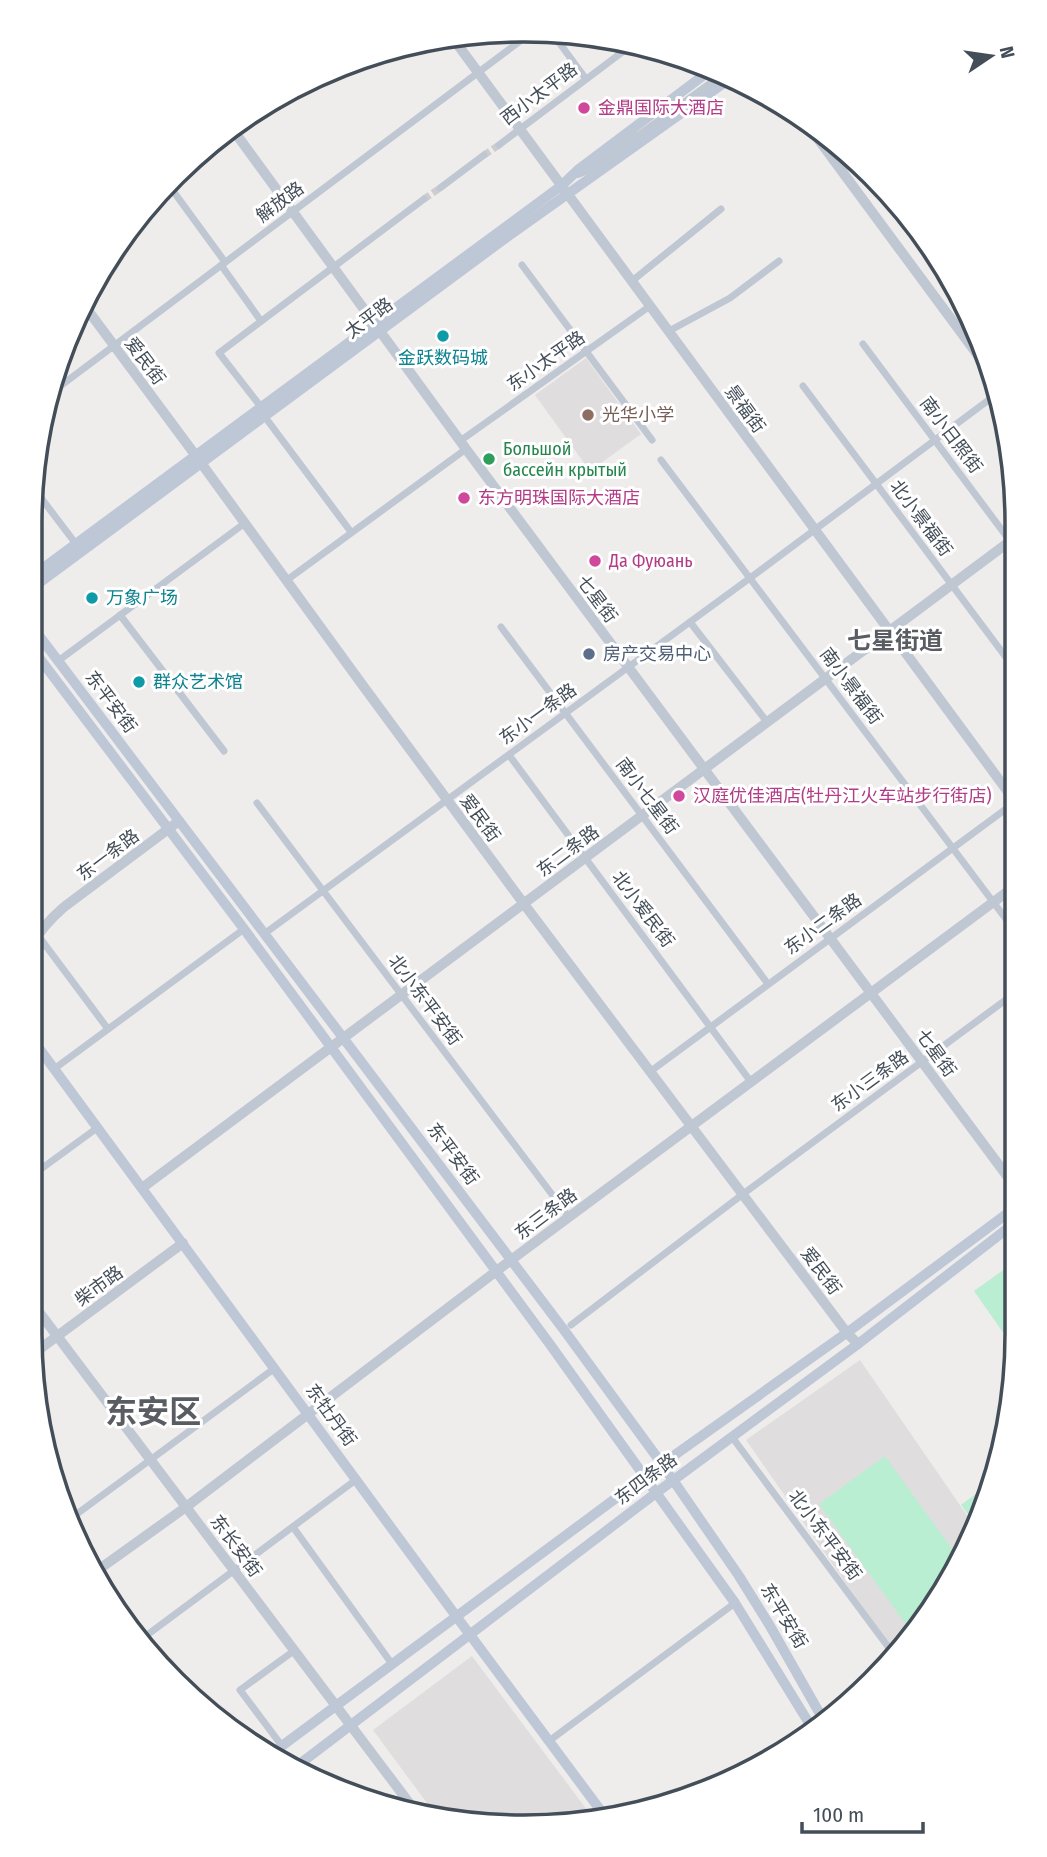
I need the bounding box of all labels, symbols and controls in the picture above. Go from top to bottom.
north arrow [956,21,1026,91]
text: N [995,44,1020,60]
street label: 西小太平路 [496,58,582,130]
place label: 金鼎国际大酒店 [598,97,724,119]
marker: 金鼎国际大酒店 [576,100,592,116]
street label: 解放路 [252,177,308,227]
street label: 太平路 [341,293,397,343]
street label: 东小太平路 [503,326,589,396]
marker: 金跃数码城 [435,328,451,344]
street label: 爱民街 [120,333,170,389]
place label: 金跃数码城 [398,347,488,369]
street label: 景福街 [720,381,770,437]
street label: 南小日照街 [915,392,987,478]
place label: 光华小学 [602,404,674,426]
marker: 光华小学 [580,407,596,423]
place label: Большой бассейн крытый [503,438,627,481]
marker: Большой бассейн крытый [481,451,497,467]
street label: 北小景福街 [885,475,957,561]
place label: 东方明珠国际大酒店 [478,487,640,509]
marker: 东方明珠国际大酒店 [456,490,472,506]
place label: Да Фуюань [608,550,693,572]
marker: Да Фуюань [587,553,603,569]
street label: 七星街 [572,571,622,627]
place label: 万象广场 [106,587,178,609]
marker: 万象广场 [84,590,100,606]
district label: 七星街道 [847,627,943,655]
place label: 房产交易中心 [603,643,711,665]
street label: 南小景福街 [815,643,887,729]
marker: 房产交易中心 [581,646,597,662]
street label: 东平安街 [81,667,141,737]
place label: 群众艺术馆 [153,671,243,693]
marker: 群众艺术馆 [131,674,147,690]
street label: 东小一条路 [495,679,581,749]
street label: 南小七星街 [611,753,683,839]
place label: 汉庭优佳酒店(牡丹江火车站步行街店) [693,785,992,807]
marker: 汉庭优佳酒店(牡丹江火车站步行街店) [671,788,687,804]
street label: 爱民街 [455,790,505,846]
street label: 东二条路 [533,821,603,881]
street label: 东一条路 [73,825,143,885]
street label: 北小爱民街 [607,866,679,952]
street label: 东小二条路 [780,889,866,959]
street label: 北小东平安街 [384,950,466,1050]
street label: 七星街 [911,1025,961,1081]
street label: 东小三条路 [827,1046,913,1116]
street label: 东平安街 [423,1119,483,1189]
street label: 东三条路 [511,1184,581,1244]
street label: 爱民街 [796,1243,846,1299]
street label: 柴市路 [71,1261,127,1311]
street label: 东牡丹街 [301,1379,361,1451]
district label: 东安区 [105,1393,201,1431]
street label: 东四条路 [611,1449,681,1509]
street label: 北小东平安街 [784,1485,866,1585]
street label: 东长安街 [206,1511,266,1581]
street label: 东平安街 [756,1579,812,1653]
scale bar [802,1790,923,1834]
text: 100 m [813,1802,864,1828]

